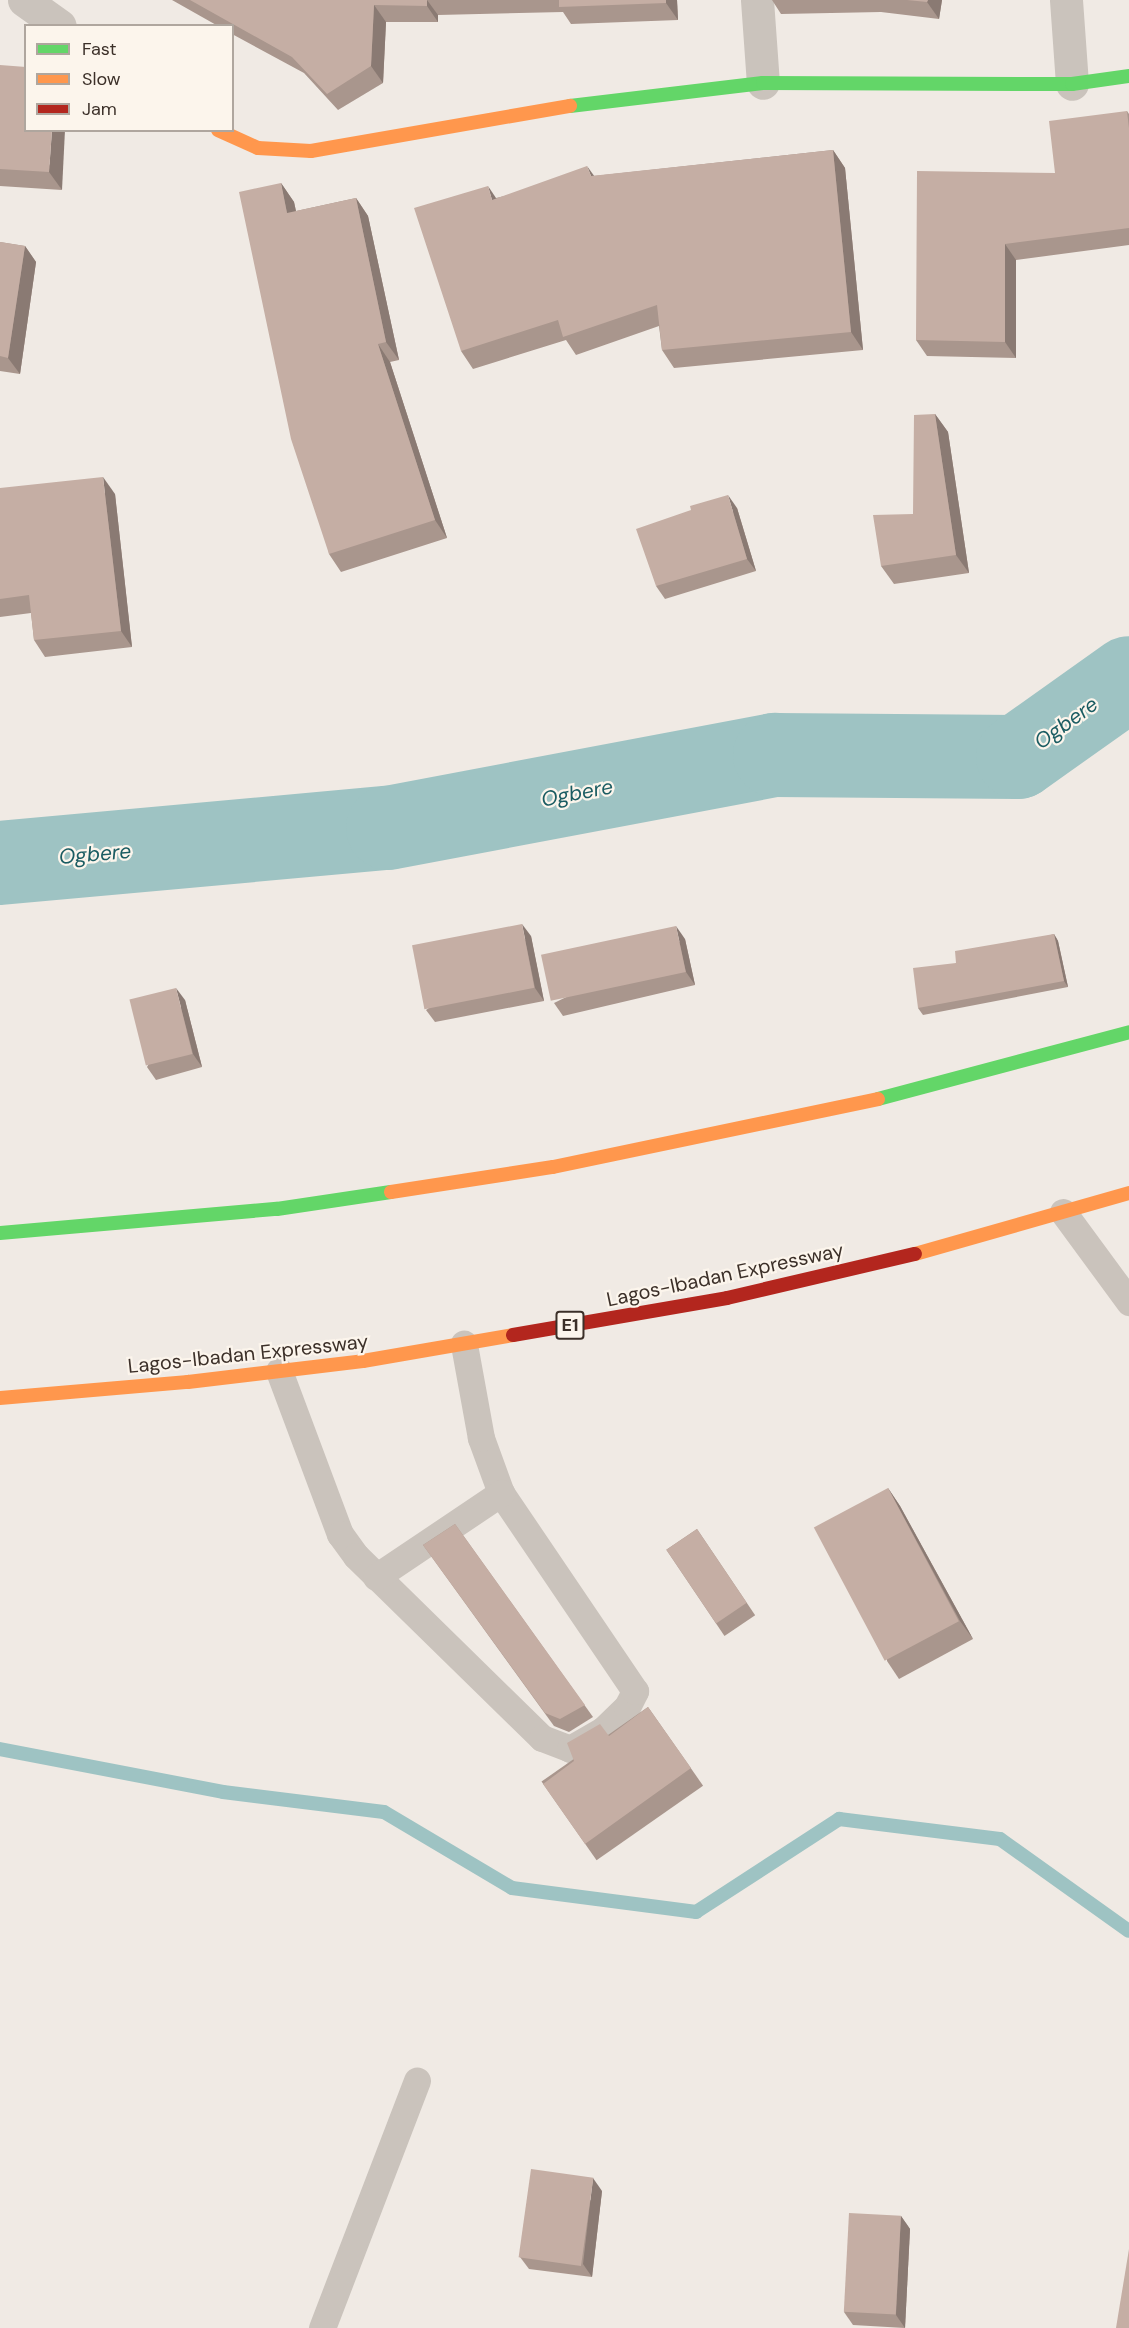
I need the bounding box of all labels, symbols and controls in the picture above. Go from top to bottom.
legend [24,24,234,132]
text: Fast [82,37,117,61]
text: Slow [82,67,121,91]
text: Jam [82,97,117,121]
water label: Ogbere [1029,692,1103,754]
water label: Ogbere [539,774,615,812]
water label: Ogbere [58,838,132,870]
street label: Lagos-Ibadan Expressway [604,1238,846,1312]
road number: E1 [555,1310,585,1340]
street label: Lagos-Ibadan Expressway [127,1329,369,1379]

